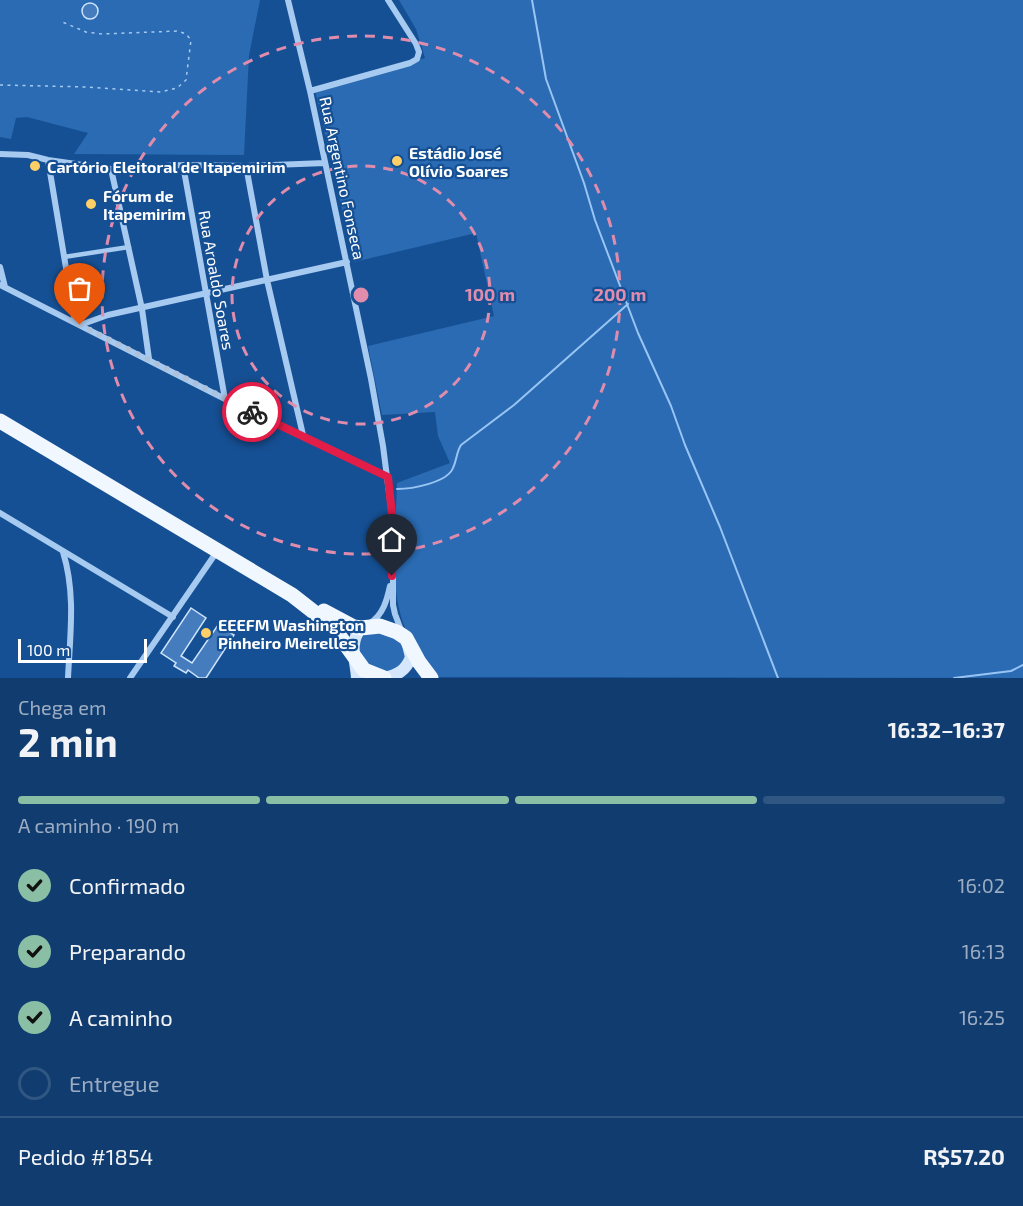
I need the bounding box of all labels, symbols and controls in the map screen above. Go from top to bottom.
street label: Rua Argentino Fonseca [316,95,370,261]
place label: Estádio José Olívio Soares [409,143,508,180]
marker: Estádio José Olívio Soares [390,154,404,168]
place label: Cartório Eleitoral de Itapemirim [47,157,286,176]
marker: Cartório Eleitoral de Itapemirim [28,159,42,173]
place label: Fórum de Itapemirim [103,186,186,223]
marker: Fórum de Itapemirim [84,197,98,211]
street label: Rua Aroaldo Soares [195,209,239,351]
pin [54,263,105,325]
icon: bag [63,272,96,305]
text: 100 m [465,283,515,305]
text: 200 m [594,283,646,305]
centre of rings [351,285,371,305]
courier [222,382,282,442]
icon: bike [236,396,269,429]
pin [366,514,417,576]
icon: home [375,523,408,556]
place label: EEEFM Washington Pinheiro Meirelles [218,615,364,652]
marker: EEEFM Washington Pinheiro Meirelles [199,626,213,640]
scale bar [18,636,147,664]
text: 100 m [27,640,70,659]
text: Chega em [18,695,107,719]
text: 16:32–16:37 [888,716,1005,742]
text: 2 min [18,718,118,765]
text: A caminho · 190 m [18,813,179,837]
icon: check [18,869,51,902]
text: Confirmado [69,872,185,898]
text: 16:02 [958,873,1005,897]
icon: check [18,935,51,968]
text: Preparando [69,938,186,964]
text: 16:13 [962,939,1005,963]
icon: check [18,1001,51,1034]
text: A caminho [69,1004,173,1030]
text: 16:25 [959,1005,1005,1029]
text: Entregue [69,1070,159,1096]
text: Pedido #1854 [18,1143,153,1169]
text: R$57.20 [923,1143,1005,1169]

